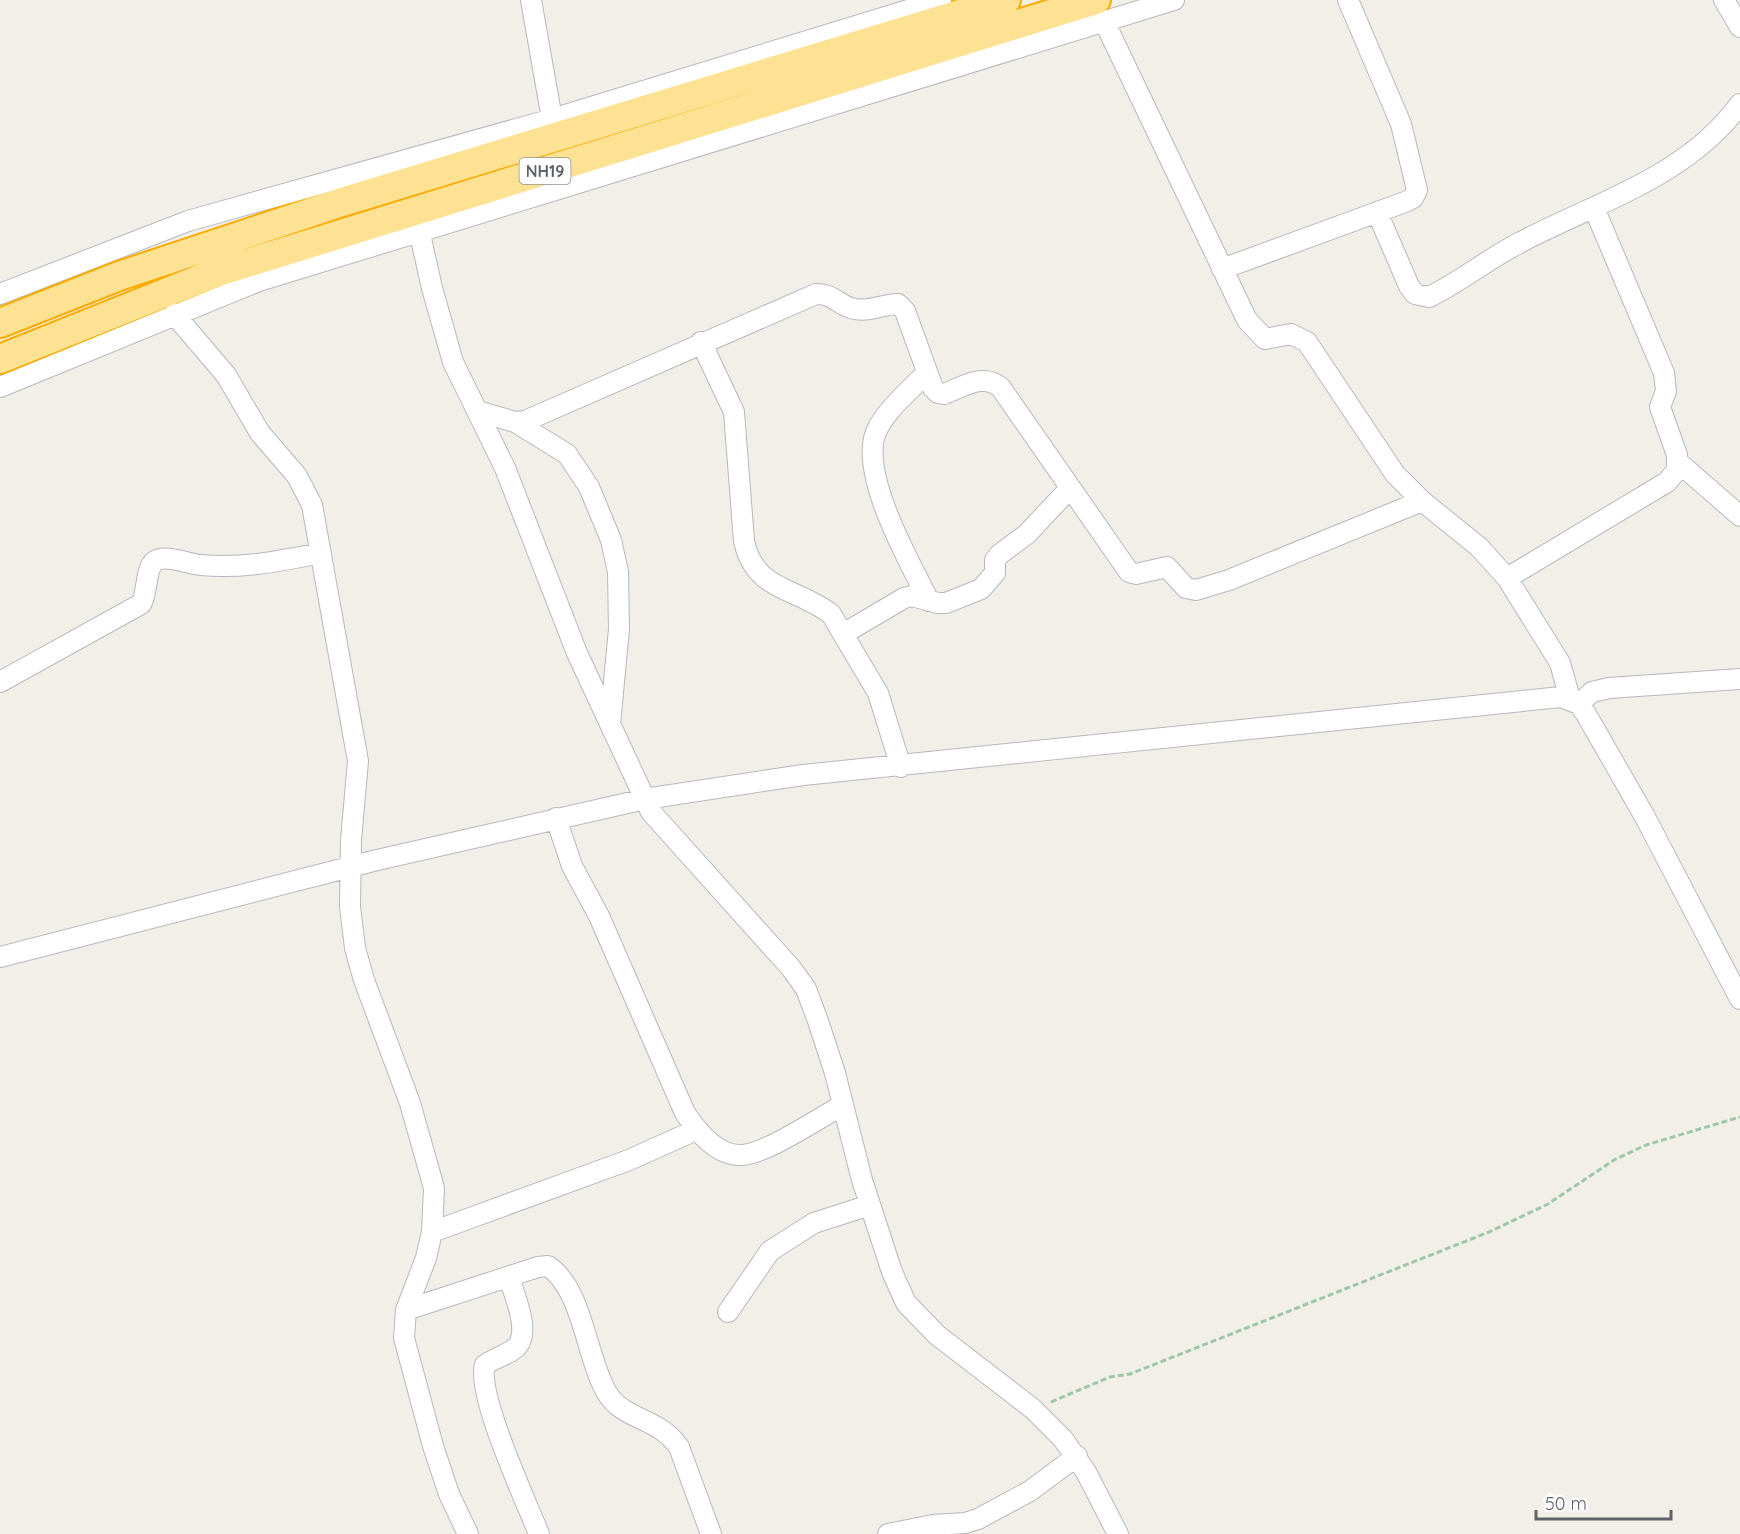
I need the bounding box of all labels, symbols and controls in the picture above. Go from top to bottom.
road number: NH19 [520,158,570,184]
scale bar [1536,1483,1671,1521]
text: 50 m [1545,1492,1587,1515]

